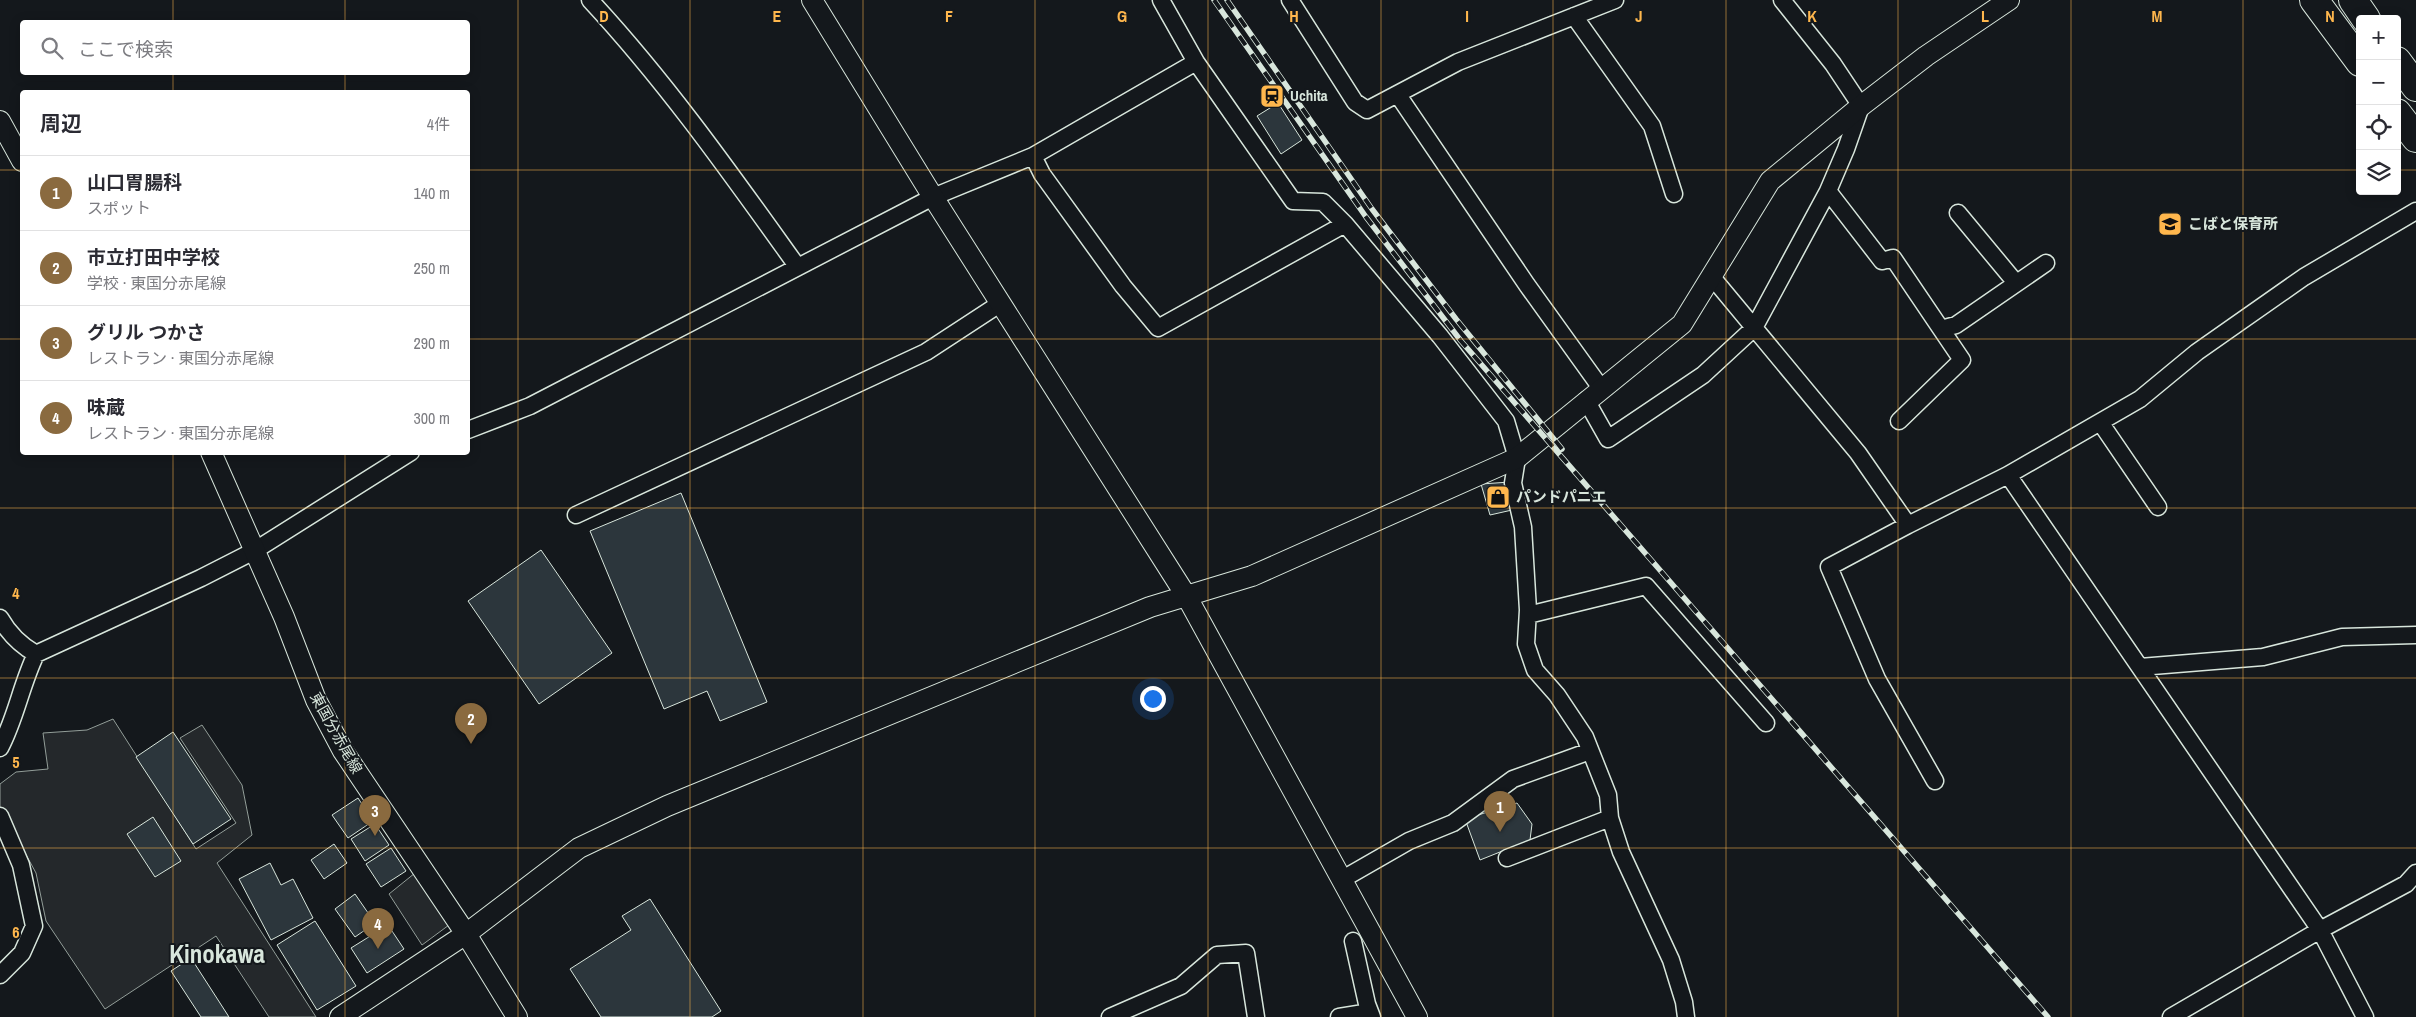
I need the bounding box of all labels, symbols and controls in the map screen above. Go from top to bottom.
text: D [599,5,609,27]
text: E [773,5,782,27]
text: F [945,5,953,27]
text: G [1117,5,1127,27]
text: H [1289,5,1299,27]
text: I [1465,5,1469,27]
text: J [1635,5,1643,27]
text: K [1807,5,1817,27]
text: L [1981,5,1989,27]
text: M [2152,5,2163,27]
text: N [2325,5,2335,27]
map controls [2356,15,2401,195]
button: + [2356,15,2401,60]
search box [20,20,470,75]
icon: search [38,34,66,62]
text: ここで検索 [78,36,173,62]
button: − [2356,60,2401,105]
station icon: Uchita [1259,83,1285,109]
place label: Uchita [1290,85,1328,106]
button: locate [2356,105,2401,150]
text: 周辺 [40,109,82,138]
text: 4件 [427,113,450,135]
button: layers [2356,150,2401,195]
text: 山口胃腸科 [87,169,182,195]
text: 1 [52,182,60,204]
text: 140 m [414,182,450,204]
text: スポット [87,197,151,219]
school or university icon: こばと保育所 [2157,211,2183,237]
place label: こばと保育所 [2188,213,2278,234]
text: 市立打田中学校 [87,244,220,270]
text: 2 [52,257,60,279]
text: 250 m [414,257,450,279]
text: 学校 · 東国分赤尾線 [87,272,226,294]
text: グリル つかさ [87,319,205,345]
text: 3 [52,332,60,354]
text: 290 m [414,332,450,354]
text: レストラン · 東国分赤尾線 [87,347,274,369]
text: 味蔵 [87,394,125,420]
text: 4 [52,407,60,429]
text: 300 m [414,407,450,429]
text: レストラン · 東国分赤尾線 [87,422,274,444]
shop icon: パンドパニエ [1485,484,1511,510]
place label: パンドパニエ [1516,486,1607,507]
text: 4 [12,582,20,604]
your location [1140,686,1166,712]
street label: 東国分赤尾線 [305,688,367,777]
pin: 2 [455,703,487,744]
text: 5 [12,751,20,773]
pin: 1 [1484,791,1516,832]
pin: 3 [359,795,391,836]
pin: 4 [362,908,394,949]
text: 6 [12,921,20,943]
district label: Kinokawa [169,937,265,971]

